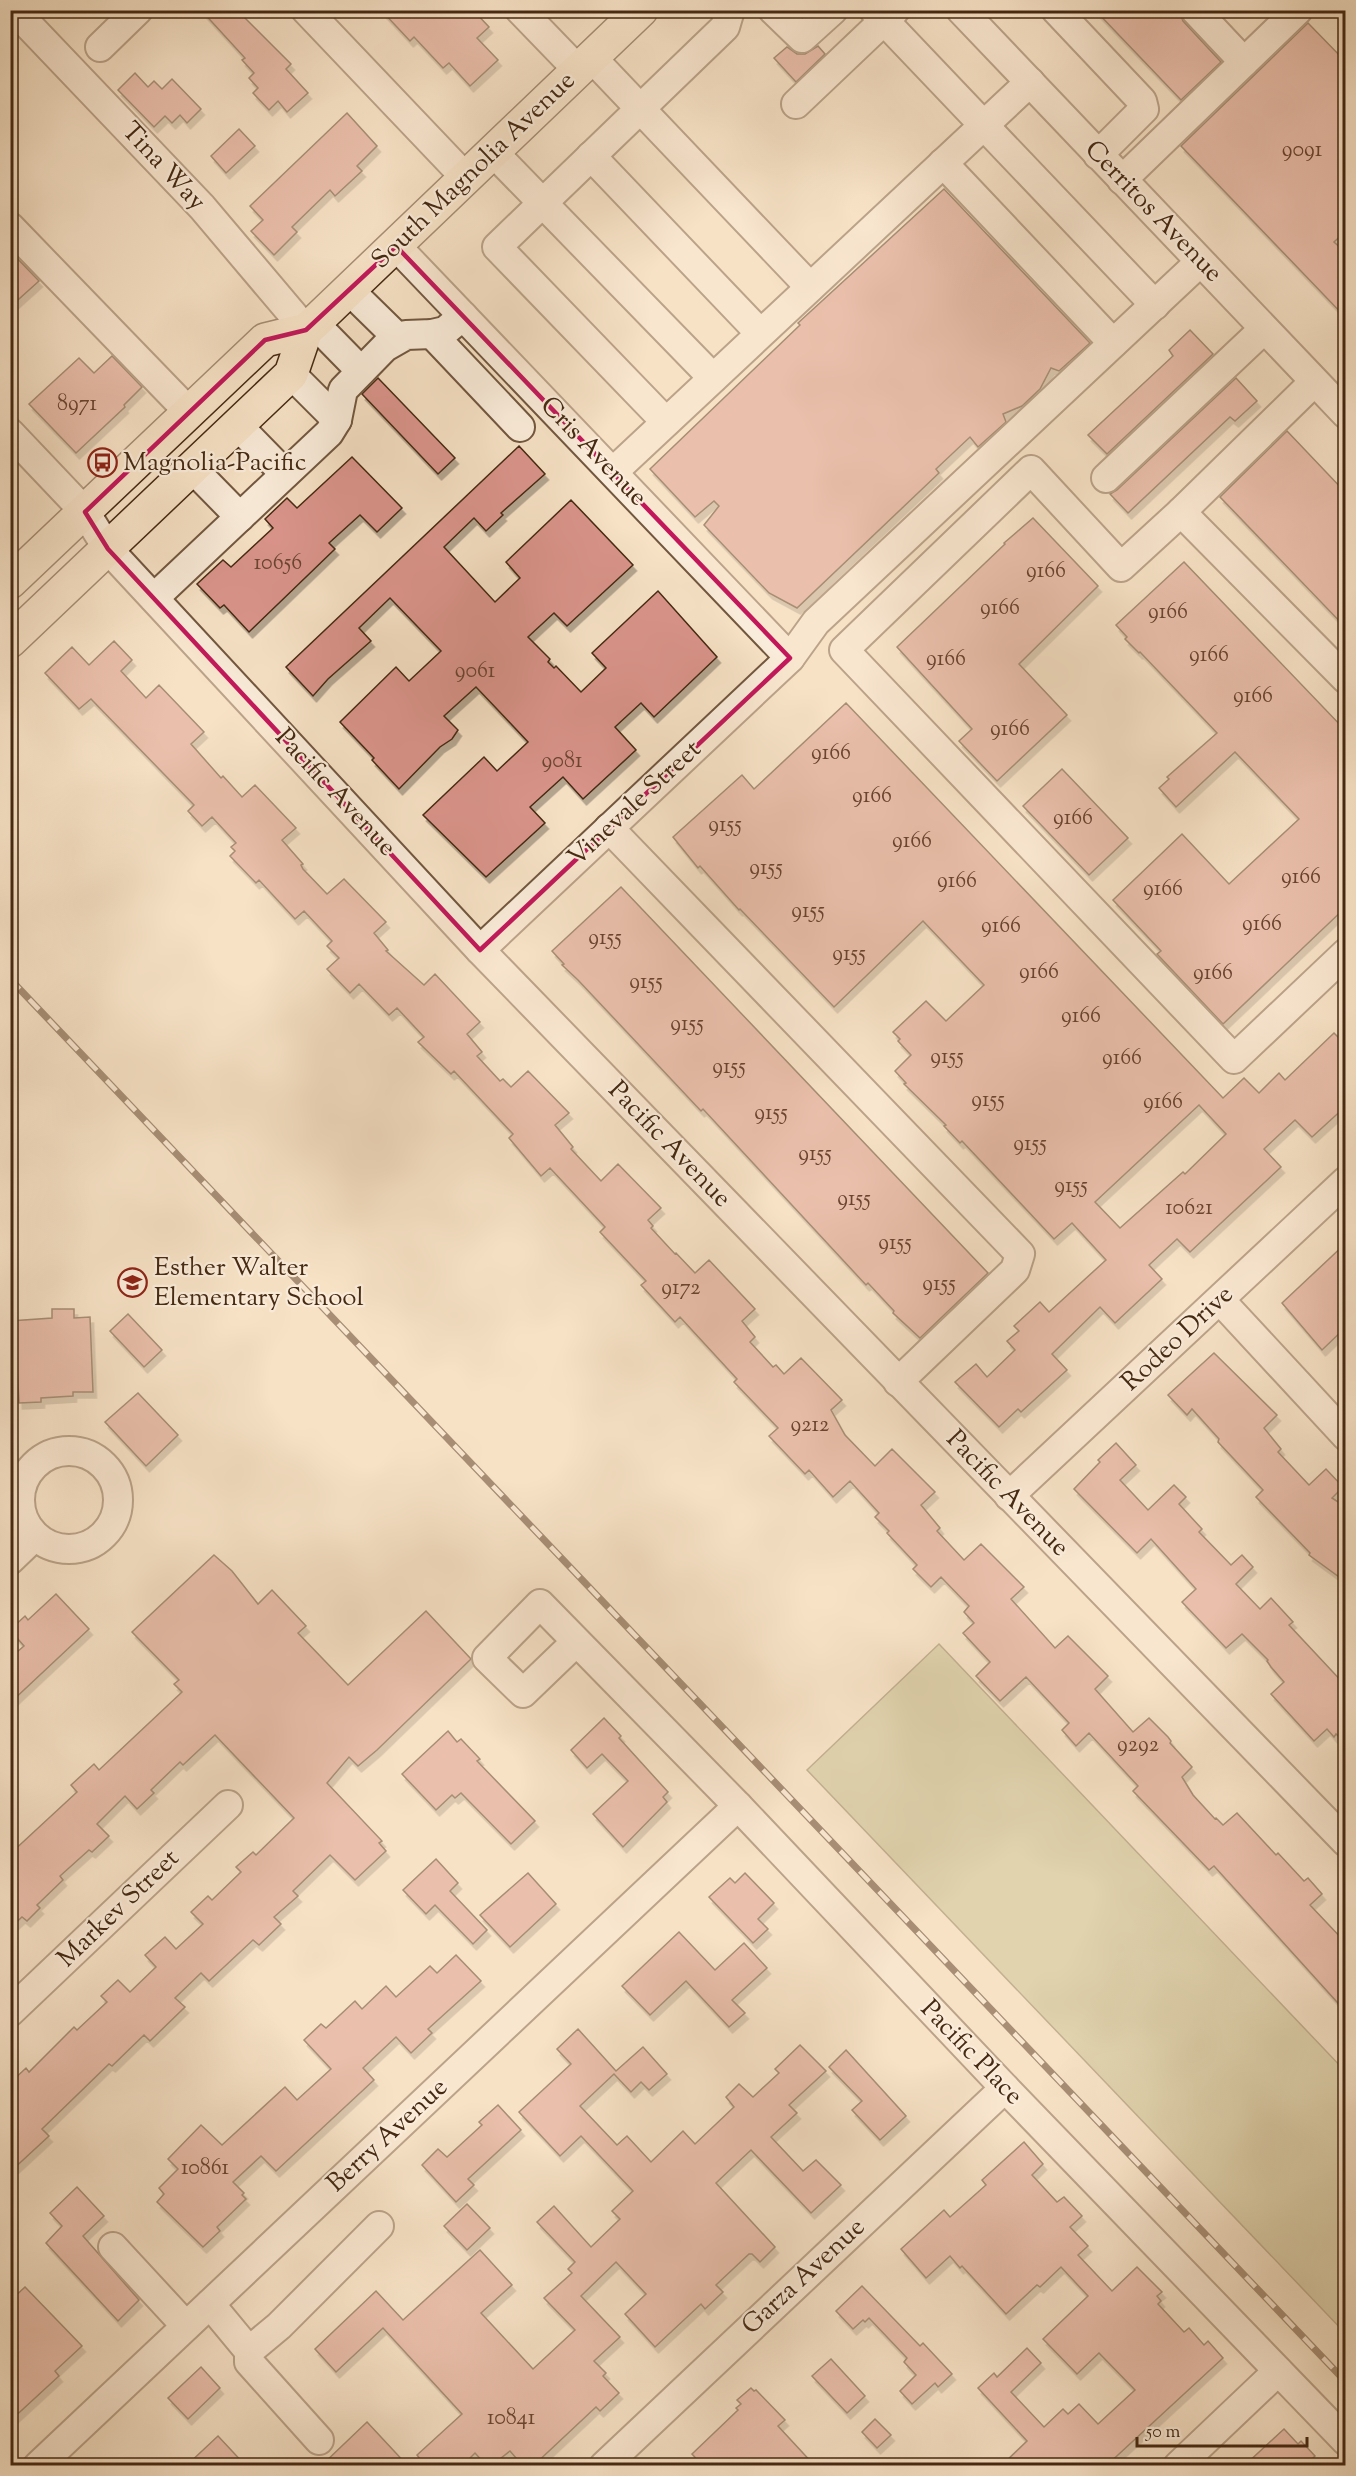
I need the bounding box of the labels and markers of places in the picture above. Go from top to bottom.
place label: Magnolia-Pacific [123,445,307,482]
bus stop icon: Magnolia-Pacific [86,447,118,479]
place label: Esther Walter Elementary School [154,1250,364,1317]
school or university icon: Esther Walter Elementary School [117,1267,149,1299]

